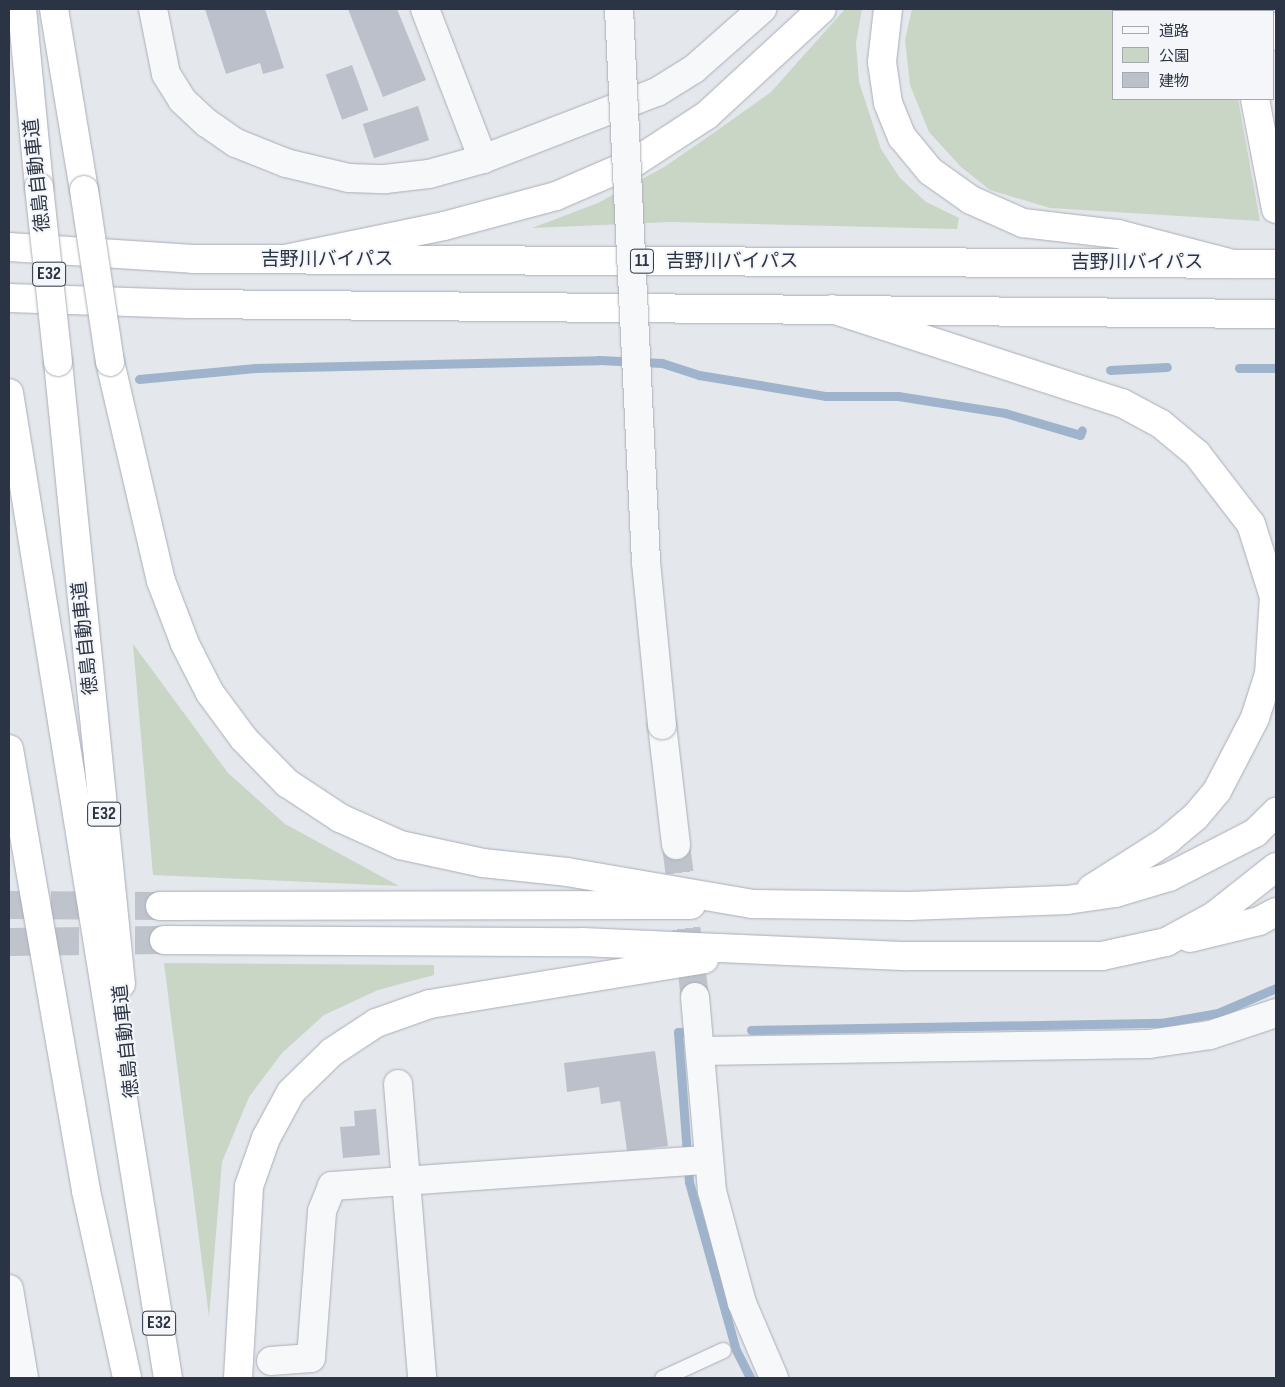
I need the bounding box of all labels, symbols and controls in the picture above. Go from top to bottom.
legend [1112,10,1275,100]
text: 道路 [1159,22,1189,41]
text: 公園 [1159,47,1189,66]
text: 建物 [1159,72,1189,91]
street label: 徳島自動車道 [21,117,55,233]
road number: 11 [630,246,654,276]
street label: 吉野川バイパス [261,249,393,271]
street label: 吉野川バイパス [666,251,798,273]
street label: 吉野川バイパス [1071,252,1203,274]
road number: E32 [32,258,66,290]
street label: 徳島自動車道 [69,580,103,696]
road number: E32 [86,799,122,830]
street label: 徳島自動車道 [110,983,144,1099]
road number: E32 [142,1308,176,1339]

